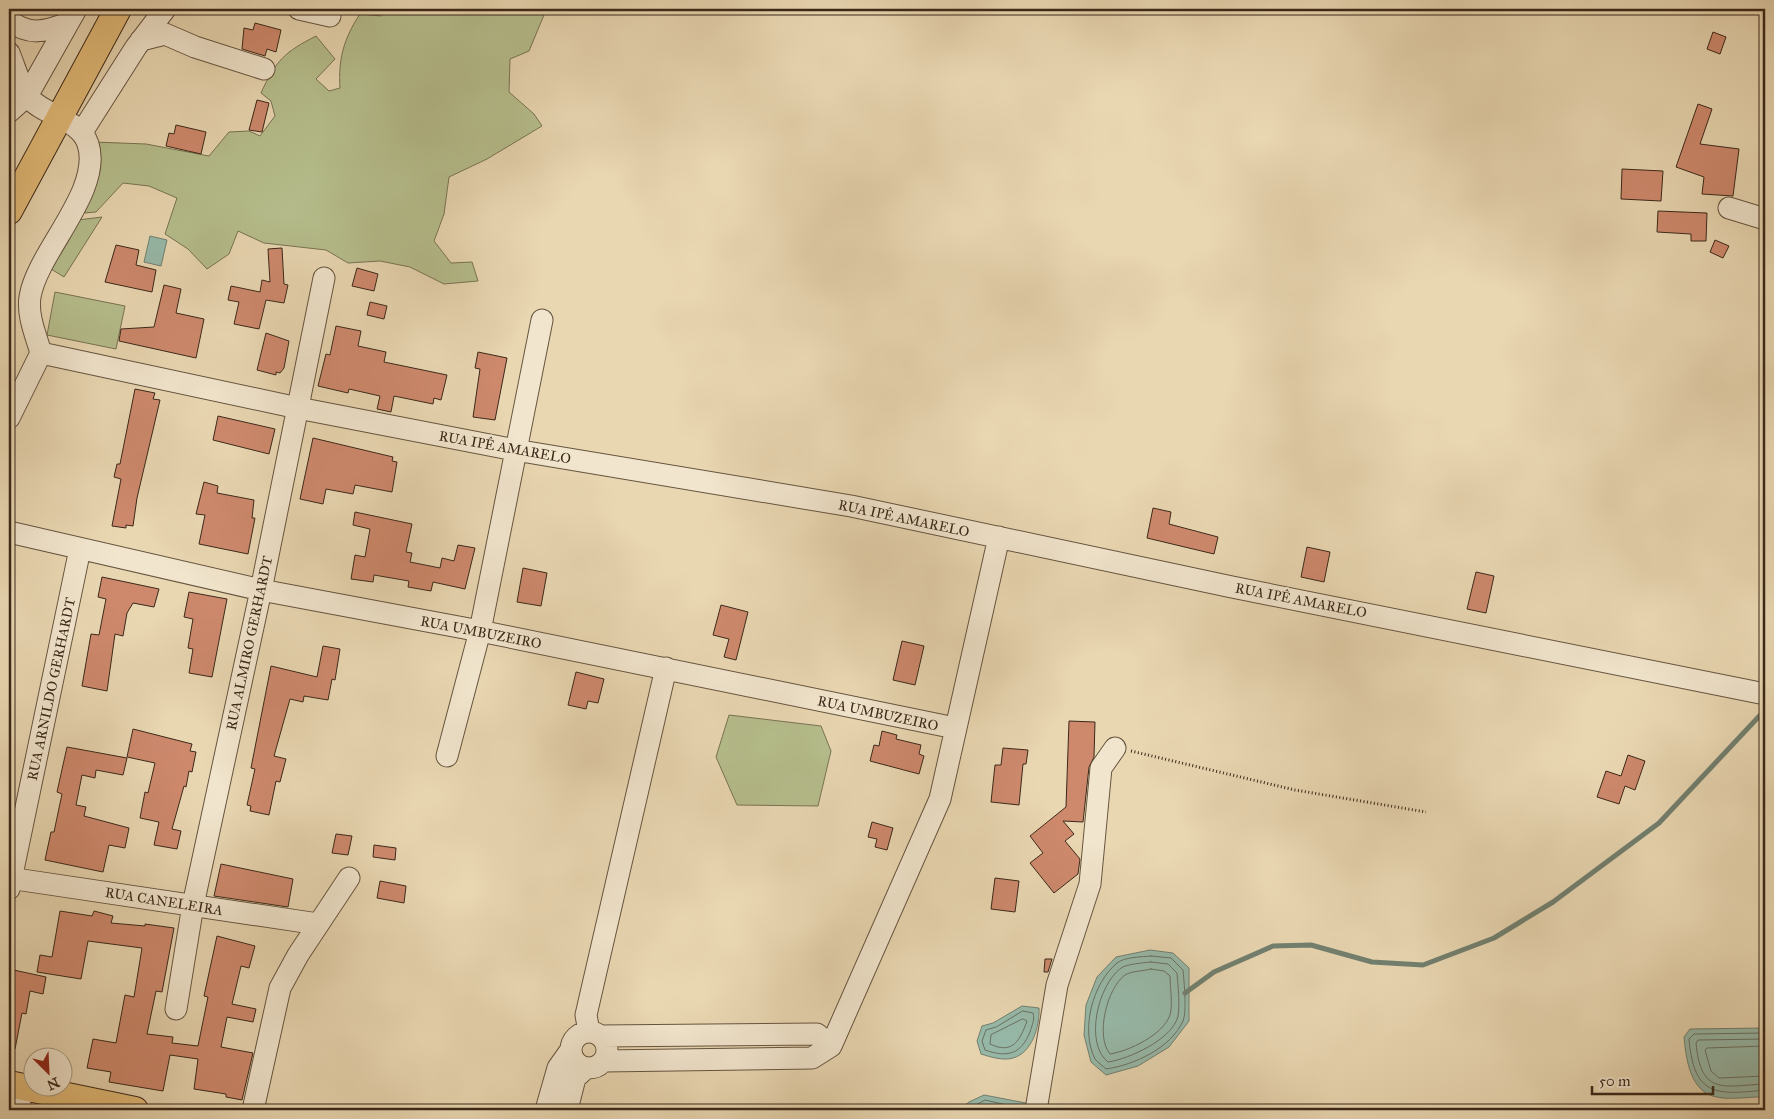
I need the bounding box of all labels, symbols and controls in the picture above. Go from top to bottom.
street label: RUA IPÊ AMARELO [438,427,572,467]
street label: RUA IPÊ AMARELO [837,495,971,541]
street label: RUA ALMIRO GERHARDT [223,554,276,732]
street label: RUA IPÊ AMARELO [1234,578,1368,622]
street label: RUA ARNILDO GERHARDT [24,596,79,782]
street label: RUA UMBUZEIRO [419,612,543,653]
street label: RUA UMBUZEIRO [816,692,940,735]
street label: RUA CANELEIRA [104,884,225,919]
north arrow [22,1046,72,1096]
scale bar [1592,1064,1713,1096]
text: 50 m [1599,1072,1631,1090]
text: N [44,1073,62,1094]

